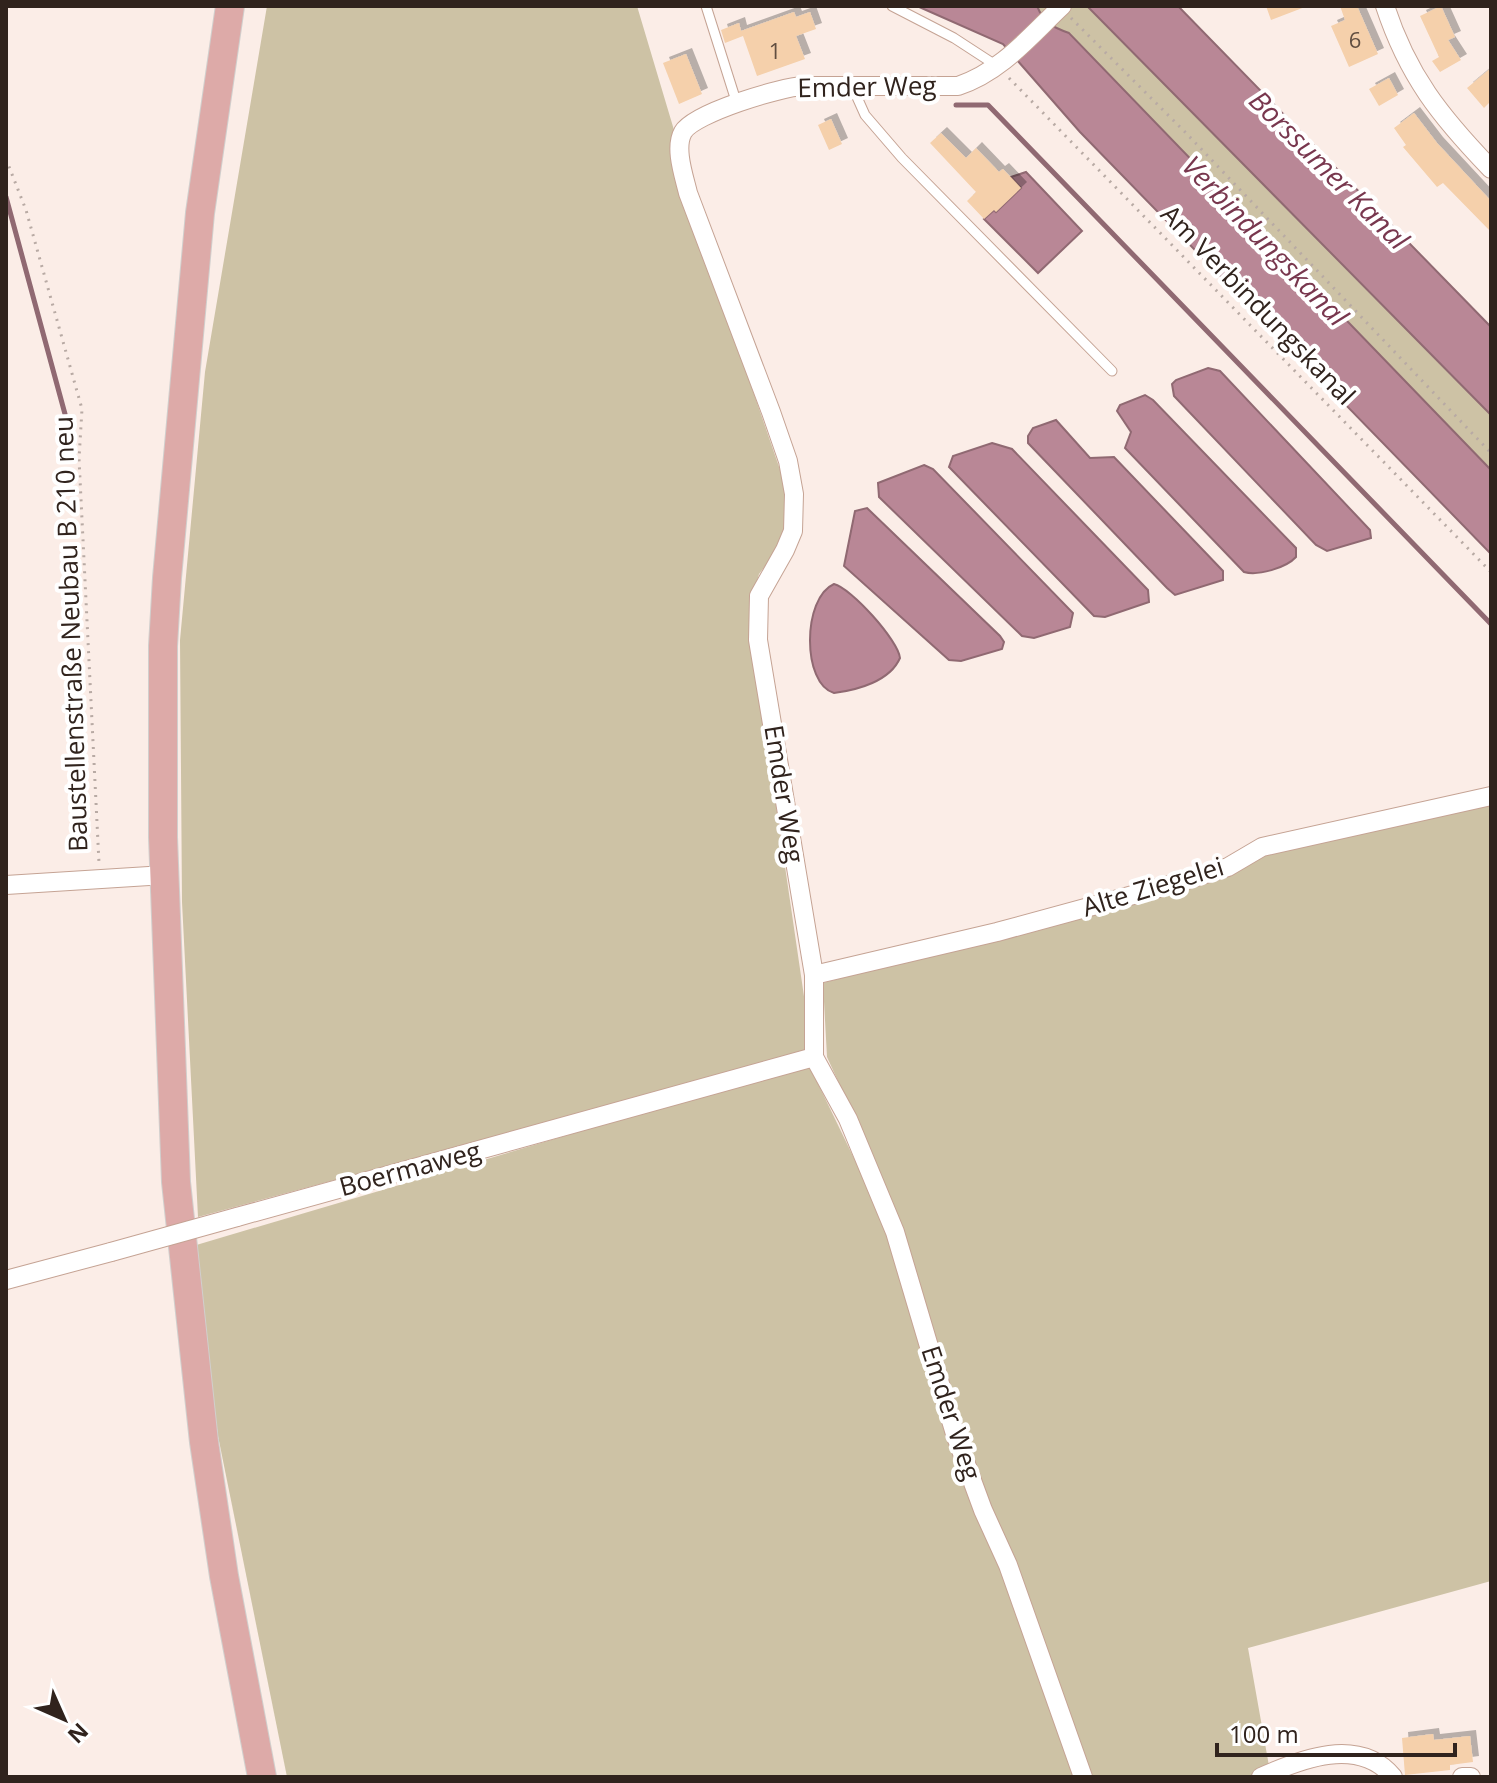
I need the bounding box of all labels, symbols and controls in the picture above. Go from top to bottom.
house number: 6 [1349,24,1361,54]
house number: 1 [769,35,781,65]
street label: Emder Weg [797,67,937,105]
water label: Borssumer Kanal [1242,81,1418,258]
water label: Verbindungskanal [1174,147,1358,335]
street label: Am Verbindungskanal [1153,196,1364,412]
street label: Baustellenstraße Neubau B 210 neu [44,416,96,853]
street label: Emder Weg [756,722,814,865]
street label: Alte Ziegelei [1078,847,1228,925]
street label: Boermaweg [335,1132,484,1204]
street label: Emder Weg [913,1341,991,1484]
north arrow [24,1679,104,1759]
scale bar [1217,1707,1455,1757]
text: N [62,1717,96,1751]
text: 100 m [1229,1717,1299,1750]

